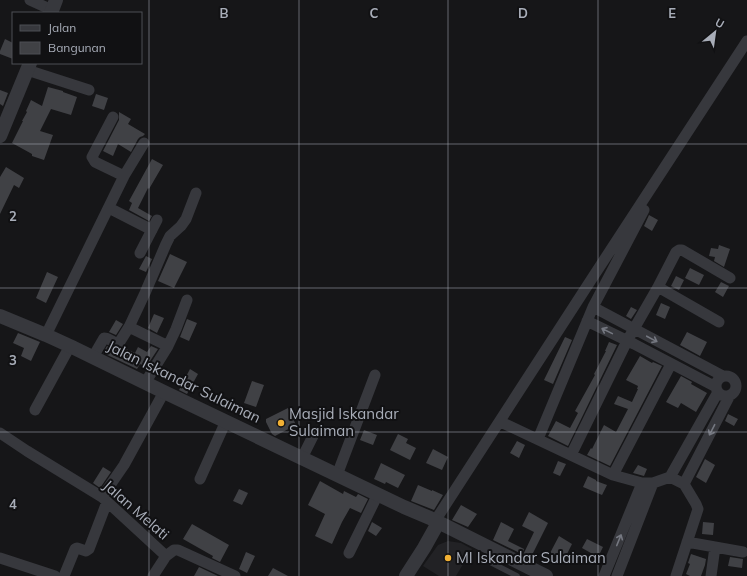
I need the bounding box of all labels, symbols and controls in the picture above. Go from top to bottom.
text: B [220,5,229,21]
text: C [370,5,379,21]
text: D [518,5,528,21]
text: E [668,5,676,21]
legend [12,12,142,64]
north arrow [695,12,735,52]
text: U [713,15,727,31]
text: Jalan [48,20,76,35]
text: Bangunan [48,40,106,55]
text: 2 [9,208,17,224]
one-way arrow [601,327,613,334]
street label: Jalan Iskandar Sulaiman [104,336,264,427]
one-way arrow [646,336,658,343]
text: 3 [9,352,17,368]
place label: Masjid Iskandar Sulaiman [289,404,399,440]
marker: Masjid Iskandar Sulaiman [276,418,286,428]
one-way arrow [708,424,715,436]
street label: Jalan Melati [99,476,173,544]
text: 4 [9,496,17,512]
one-way arrow [615,534,623,546]
place label: MI Iskandar Sulaiman [456,548,606,567]
marker: MI Iskandar Sulaiman [443,553,453,563]

